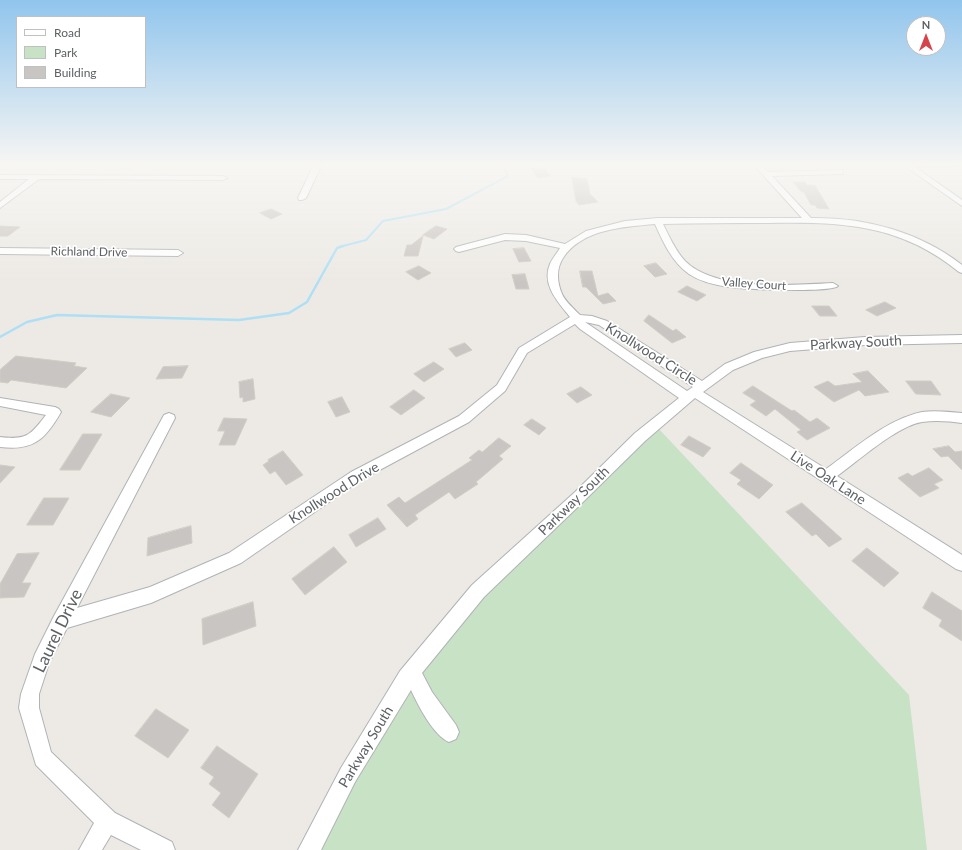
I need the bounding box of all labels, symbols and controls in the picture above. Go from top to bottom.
legend [16,16,146,88]
north arrow [906,16,946,56]
text: N [922,18,930,31]
text: Road [54,25,81,40]
text: Park [54,45,77,60]
text: Building [54,65,97,80]
street label: Richland Drive [51,244,127,260]
street label: Valley Court [721,275,787,293]
street label: Knollwood Circle [602,319,700,389]
street label: Parkway South [810,332,902,354]
street label: Live Oak Lane [787,447,869,509]
street label: Knollwood Drive [286,459,382,527]
street label: Parkway South [535,463,613,539]
street label: Laurel Drive [29,586,87,676]
street label: Parkway South [335,703,397,791]

